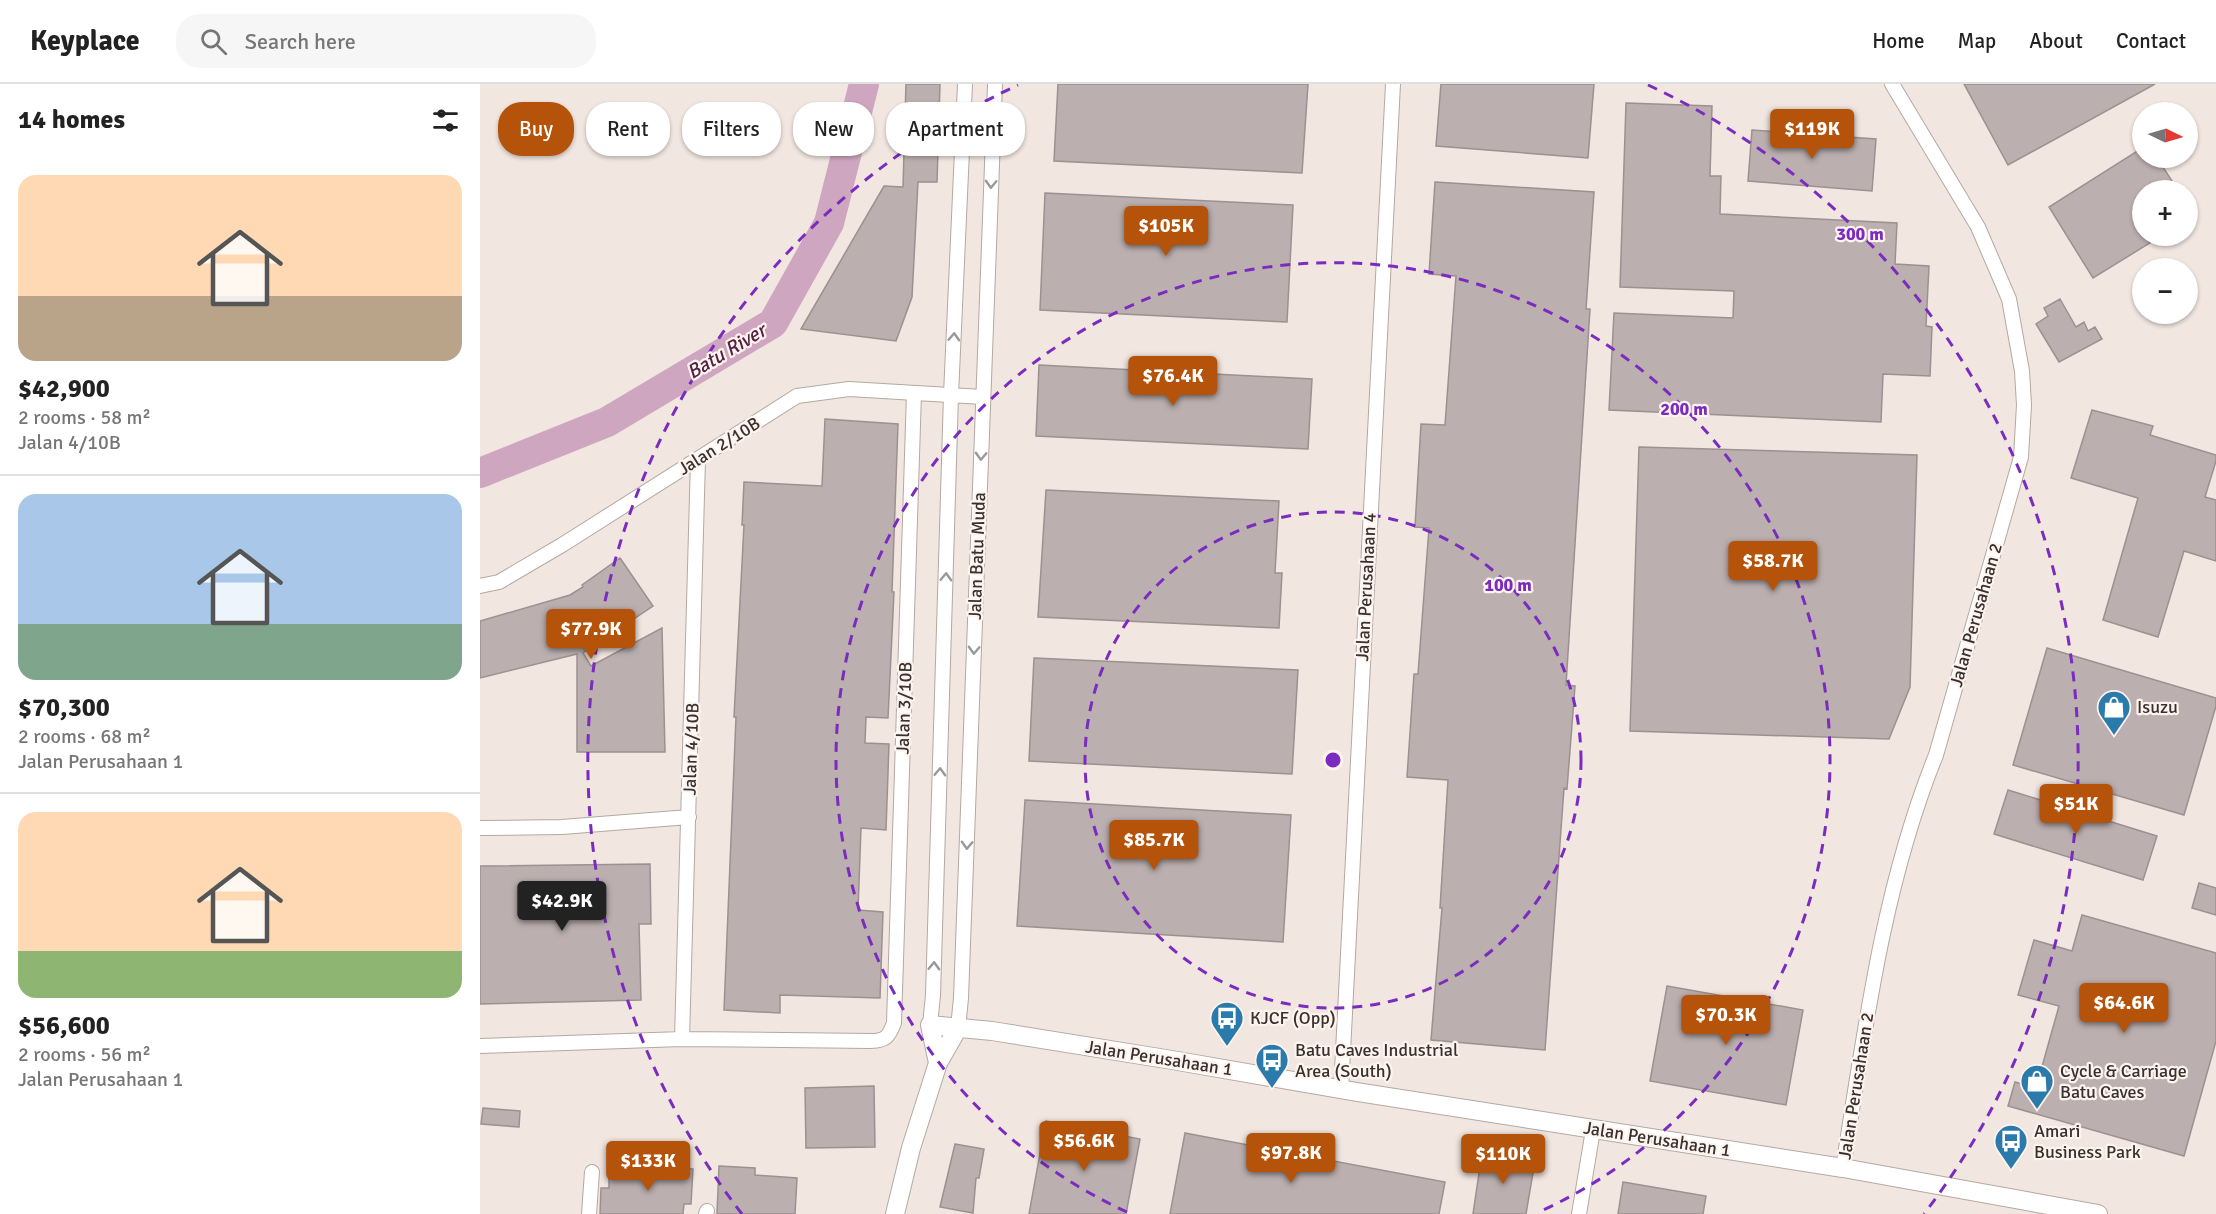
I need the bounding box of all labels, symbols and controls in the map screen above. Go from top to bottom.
search box [176,14,596,68]
text: Keyplace [30,24,140,58]
icon: search [197,25,230,58]
text: Search here [245,28,356,55]
text: Home [1872,28,1925,54]
text: Map [1958,28,1996,54]
text: About [2029,28,2083,54]
text: Contact [2116,28,2186,54]
chip: Buy [498,102,574,156]
chip: Rent [586,102,670,156]
chip: Filters [682,102,781,156]
chip: New [793,102,874,156]
chip: Apartment [886,102,1025,156]
north arrow [2132,102,2198,168]
map controls [2132,102,2198,324]
text: 14 homes [18,104,125,136]
icon: filters [429,104,462,137]
pin: $119K [1770,109,1854,160]
text: $119K [1784,116,1840,141]
one-way arrow [985,180,998,189]
button: + [2132,180,2198,246]
pin: $105K [1124,206,1208,257]
text: $105K [1138,213,1194,238]
icon: home [186,214,294,322]
text: 300 m [1836,223,1884,245]
button: − [2132,258,2198,324]
water label: Batu River [682,317,773,385]
one-way arrow [948,332,960,341]
pin: $76.4K [1124,356,1222,407]
text: $76.4K [1142,363,1204,388]
text: $42,900 [18,373,110,405]
text: 200 m [1660,398,1708,420]
text: 2 rooms · 58 m² [18,405,151,430]
street label: Jalan 2/10B [674,412,764,480]
text: Jalan 4/10B [18,430,121,455]
one-way arrow [974,451,987,460]
street label: Jalan Batu Muda [964,492,990,620]
street label: Jalan Perusahaan 4 [1351,512,1381,662]
icon: home [186,533,294,641]
street label: Jalan Perusahaan 2 [1945,540,2007,690]
pin: $58.7K [1724,541,1822,592]
text: $58.7K [1742,548,1804,573]
one-way arrow [939,572,952,581]
text: 100 m [1484,574,1532,596]
pin: $77.9K [542,609,640,660]
text: $77.9K [560,616,622,641]
one-way arrow [967,646,980,655]
street label: Jalan 3/10B [891,661,917,755]
shop icon: Isuzu [2096,689,2132,736]
text: $70,300 [18,692,110,724]
place label: Isuzu [2137,696,2178,718]
street label: Jalan 4/10B [678,702,704,796]
text: 2 rooms · 68 m² [18,724,151,749]
text: Jalan Perusahaan 1 [18,749,183,774]
centre of rings [1323,750,1343,770]
one-way arrow [933,767,946,776]
pin: $51K [2040,784,2112,835]
text: $51K [2054,791,2098,816]
pin: $85.7K [1105,820,1203,871]
text: $85.7K [1123,827,1185,852]
one-way arrow [960,841,973,850]
icon: home [186,851,294,959]
pin: $42.9K [513,881,611,932]
text: $42.9K [531,888,593,913]
one-way arrow [927,962,940,971]
pin: $64.6K [2075,983,2173,1034]
text: $64.6K [2093,990,2155,1015]
pin: $70.3K [1677,995,1775,1046]
bus stop icon: KJCF (Opp) [1209,1000,1245,1047]
text: $70.3K [1695,1002,1757,1027]
place label: KJCF (Opp) [1250,1007,1336,1029]
text: $56,600 [18,1010,110,1042]
street label: Jalan Perusahaan 2 [1834,1011,1878,1161]
street label: Jalan Perusahaan 1 [1084,1036,1234,1080]
place label: Batu Caves Industrial Area (South) [1295,1039,1458,1082]
text: 2 rooms · 56 m² [18,1042,151,1067]
bus stop icon: Batu Caves Industrial Area (South) [1254,1042,1290,1089]
place label: Cycle & Carriage Batu Caves [2060,1060,2187,1103]
shop icon: Cycle & Carriage Batu Caves [2019,1063,2055,1110]
text: Jalan Perusahaan 1 [18,1067,183,1092]
street label: Jalan Perusahaan 1 [1582,1117,1732,1161]
place label: Amari Business Park [2034,1120,2141,1163]
pin: $56.6K [1035,1121,1133,1172]
bus stop icon: Amari Business Park [1993,1123,2029,1170]
text: $56.6K [1053,1128,1115,1153]
pin: $97.8K [1242,1133,1340,1184]
pin: $110K [1461,1134,1545,1185]
text: $97.8K [1260,1140,1322,1165]
pin: $133K [606,1141,690,1192]
text: $110K [1475,1141,1531,1166]
text: $133K [620,1148,676,1173]

